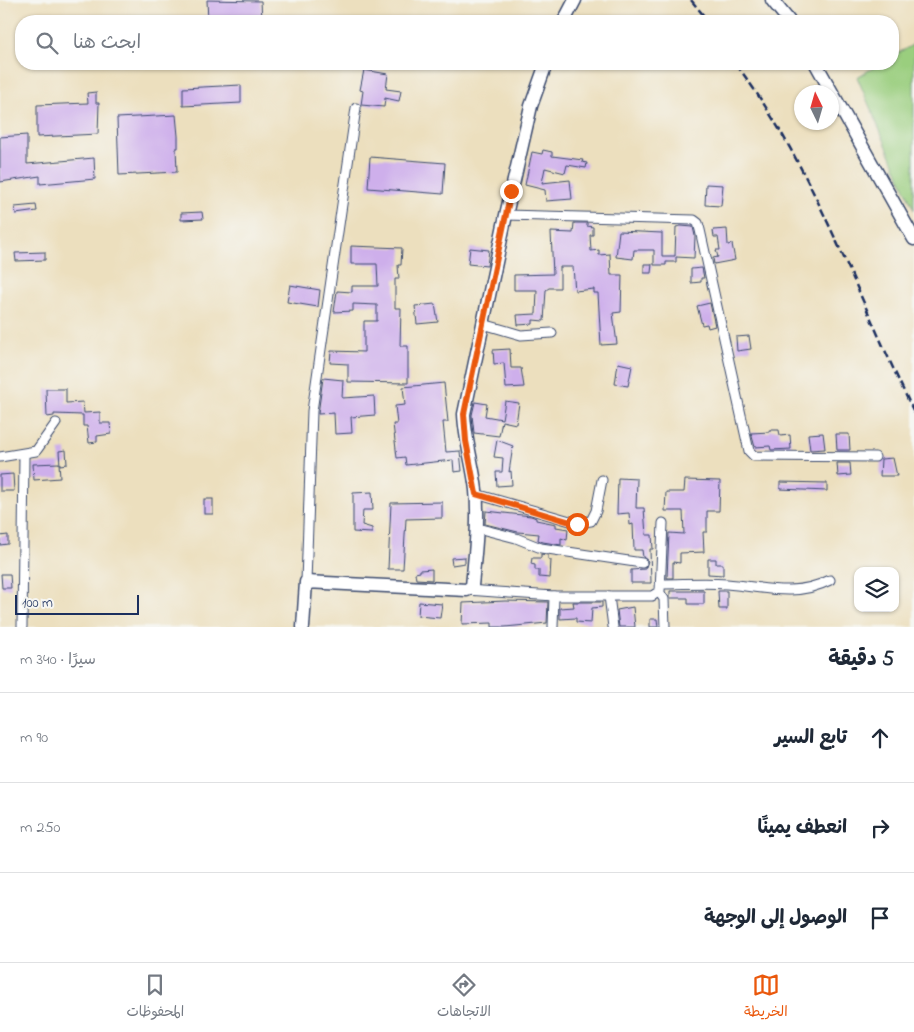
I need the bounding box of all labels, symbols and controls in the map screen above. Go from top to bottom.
search box [15,15,899,70]
icon: search [33,29,61,57]
text: ابحث هنا [73,30,141,57]
north arrow [794,85,839,130]
route end [500,180,523,203]
route start [566,513,589,536]
map controls [854,567,899,612]
button: layers [854,567,899,612]
scale bar [15,592,139,615]
text: 100 m [22,593,53,614]
text: 5 دقيقة [828,645,894,675]
text: سيرًا · 340 m [20,648,96,672]
icon: ahead [866,724,894,752]
text: تابع السير [775,725,847,752]
text: 90 m [20,726,48,750]
icon: right [866,814,894,842]
text: انعطف يمينًا [757,815,847,842]
text: 250 m [20,816,60,840]
icon: arrive [866,904,894,932]
text: الوصول إلى الوجهة [704,905,847,932]
tab: المحفوظات [126,971,184,1024]
tab: الاتجاهات [437,971,491,1024]
tab: الخريطة [744,971,788,1024]

